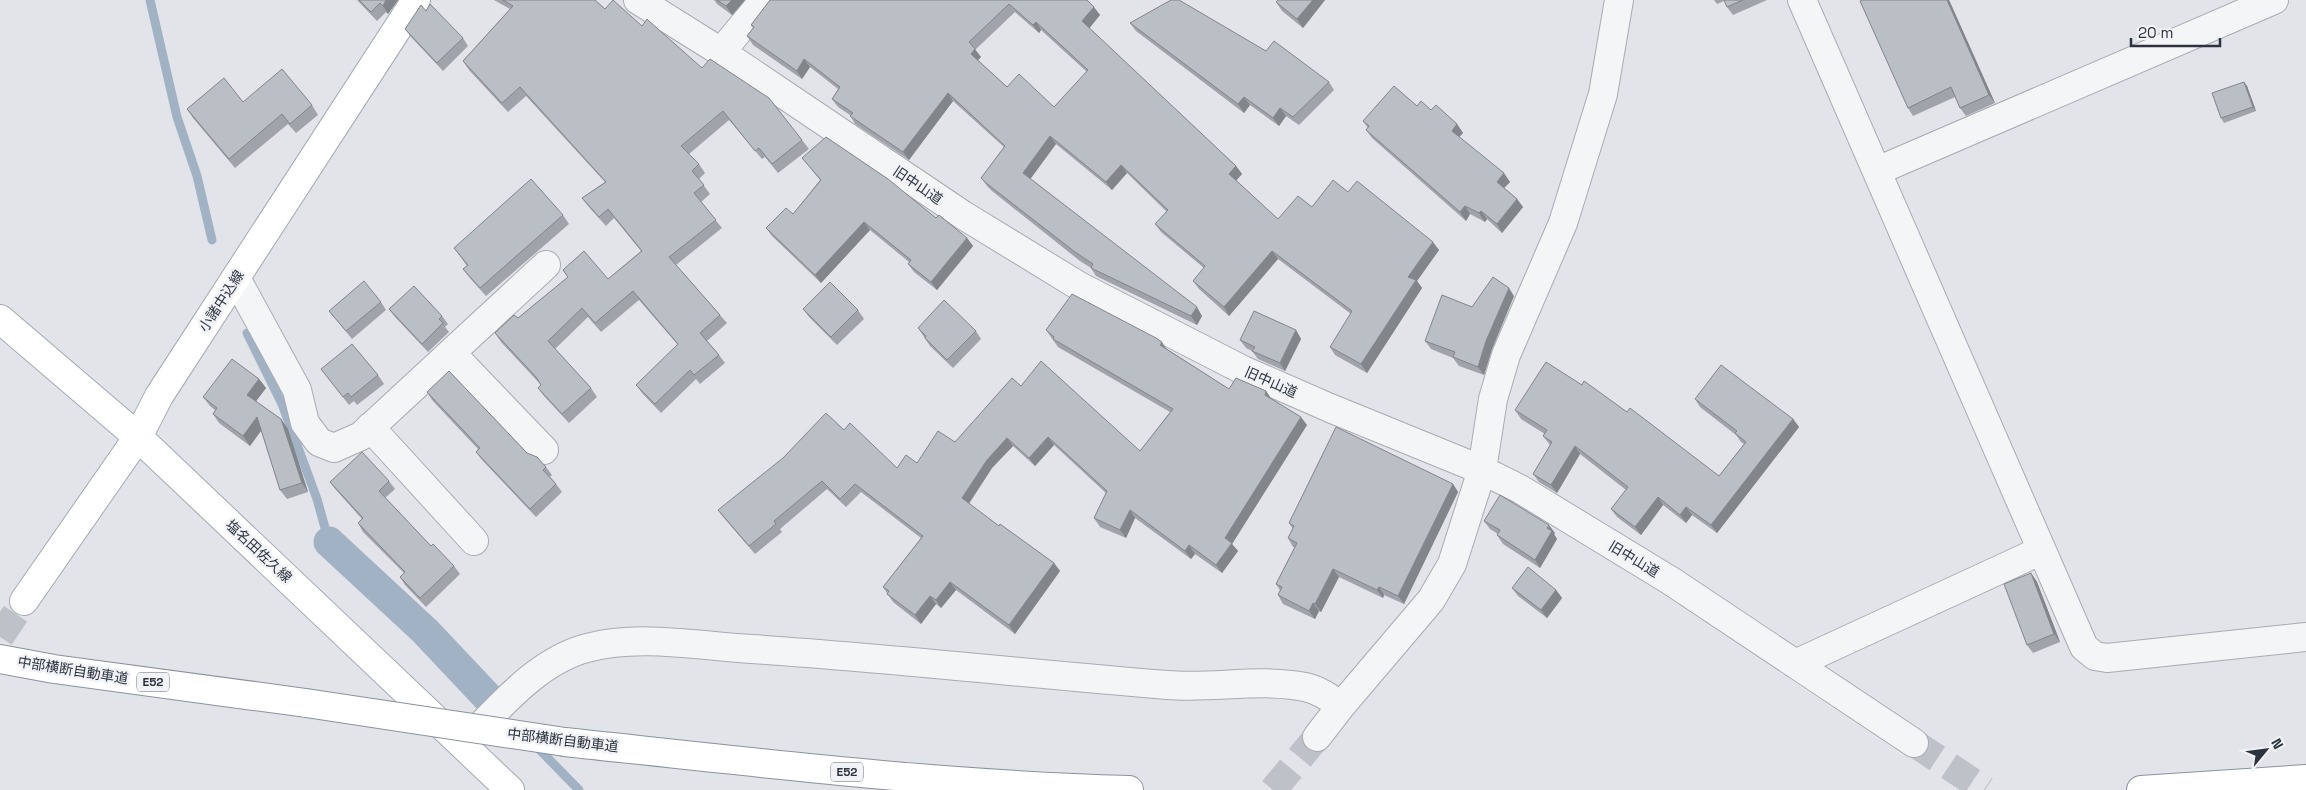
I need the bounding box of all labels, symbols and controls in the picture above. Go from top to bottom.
scale bar [2131,15,2220,47]
text: 20 m [2138,23,2173,42]
street label: 旧中山道 [890,162,946,208]
street label: 小諸中込線 [194,267,248,335]
street label: 旧中山道 [1242,362,1300,402]
street label: 塩名田佐久線 [222,516,296,586]
street label: 旧中山道 [1605,537,1663,581]
street label: 中部横断自動車道 [16,652,130,688]
road number: E52 [137,672,169,692]
street label: 中部横断自動車道 [506,724,620,756]
north arrow [2241,725,2291,775]
text: N [2267,735,2288,752]
road number: E52 [831,762,863,782]

